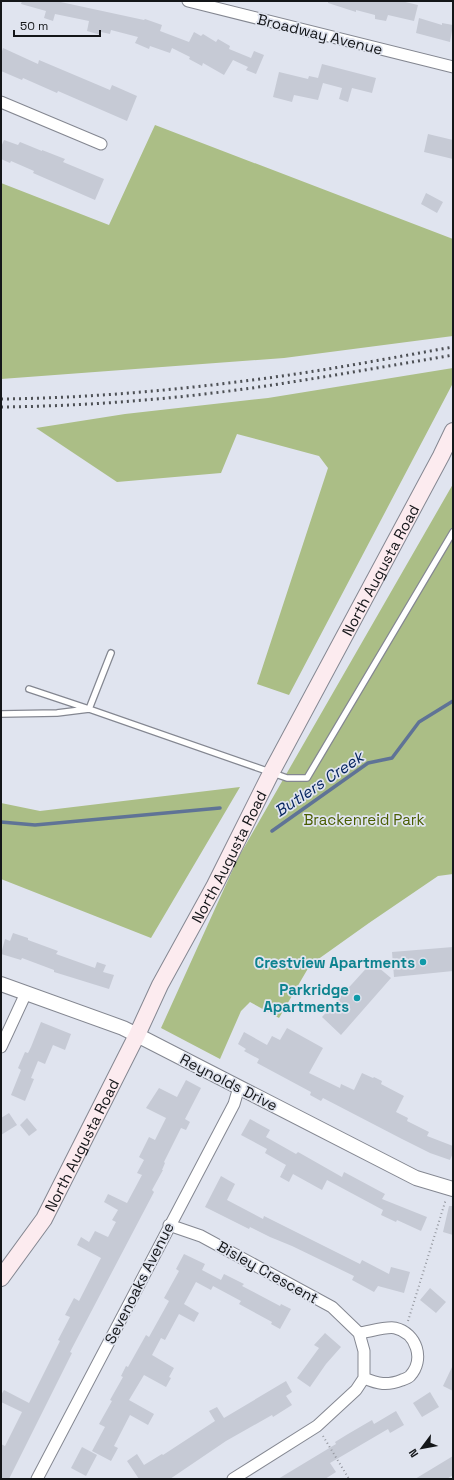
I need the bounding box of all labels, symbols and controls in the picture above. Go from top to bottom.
street label: Broadway Avenue [255,9,385,59]
scale bar [14,12,100,38]
text: 50 m [20,18,48,34]
street label: North Augusta Road [337,501,423,639]
water label: Butlers Creek [270,745,370,822]
street label: North Augusta Road [187,787,270,926]
park label: Brackenreid Park [303,810,425,829]
place label: Crestview Apartments [255,953,415,972]
marker: Crestview Apartments [418,957,428,967]
place label: Parkridge Apartments [263,980,349,1016]
marker: Parkridge Apartments [352,993,362,1003]
street label: Reynolds Drive [177,1049,281,1115]
street label: North Augusta Road [40,1075,123,1214]
street label: Sevenoaks Avenue [100,1219,178,1347]
street label: Bisley Crescent [214,1236,322,1308]
north arrow [402,1428,442,1468]
text: N [406,1446,421,1460]

